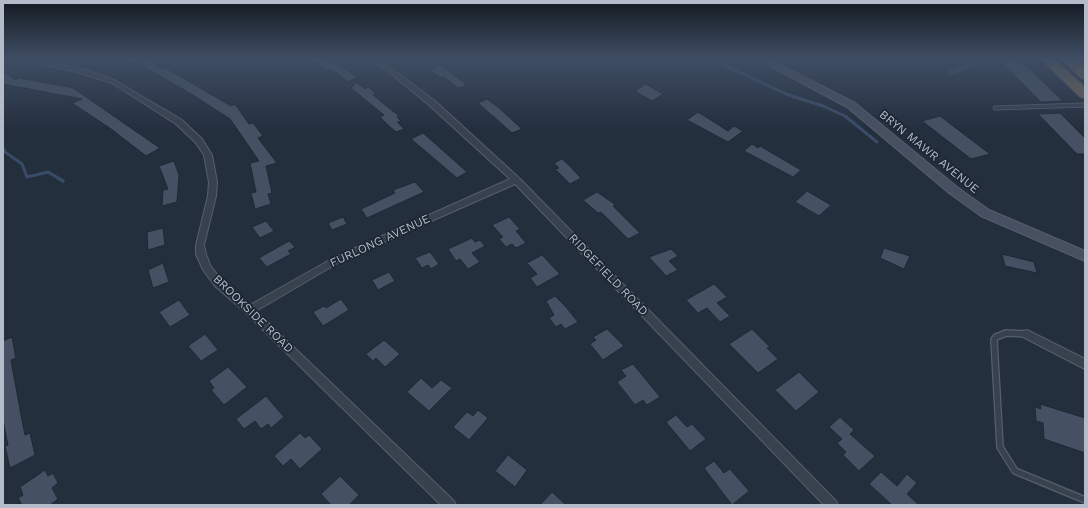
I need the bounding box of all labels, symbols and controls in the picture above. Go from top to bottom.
street label: BRYN MAWR AVENUE [876,107,982,197]
street label: FURLONG AVENUE [328,211,432,271]
street label: RIDGEFIELD ROAD [565,231,651,319]
street label: BROOKSIDE ROAD [210,272,296,356]

